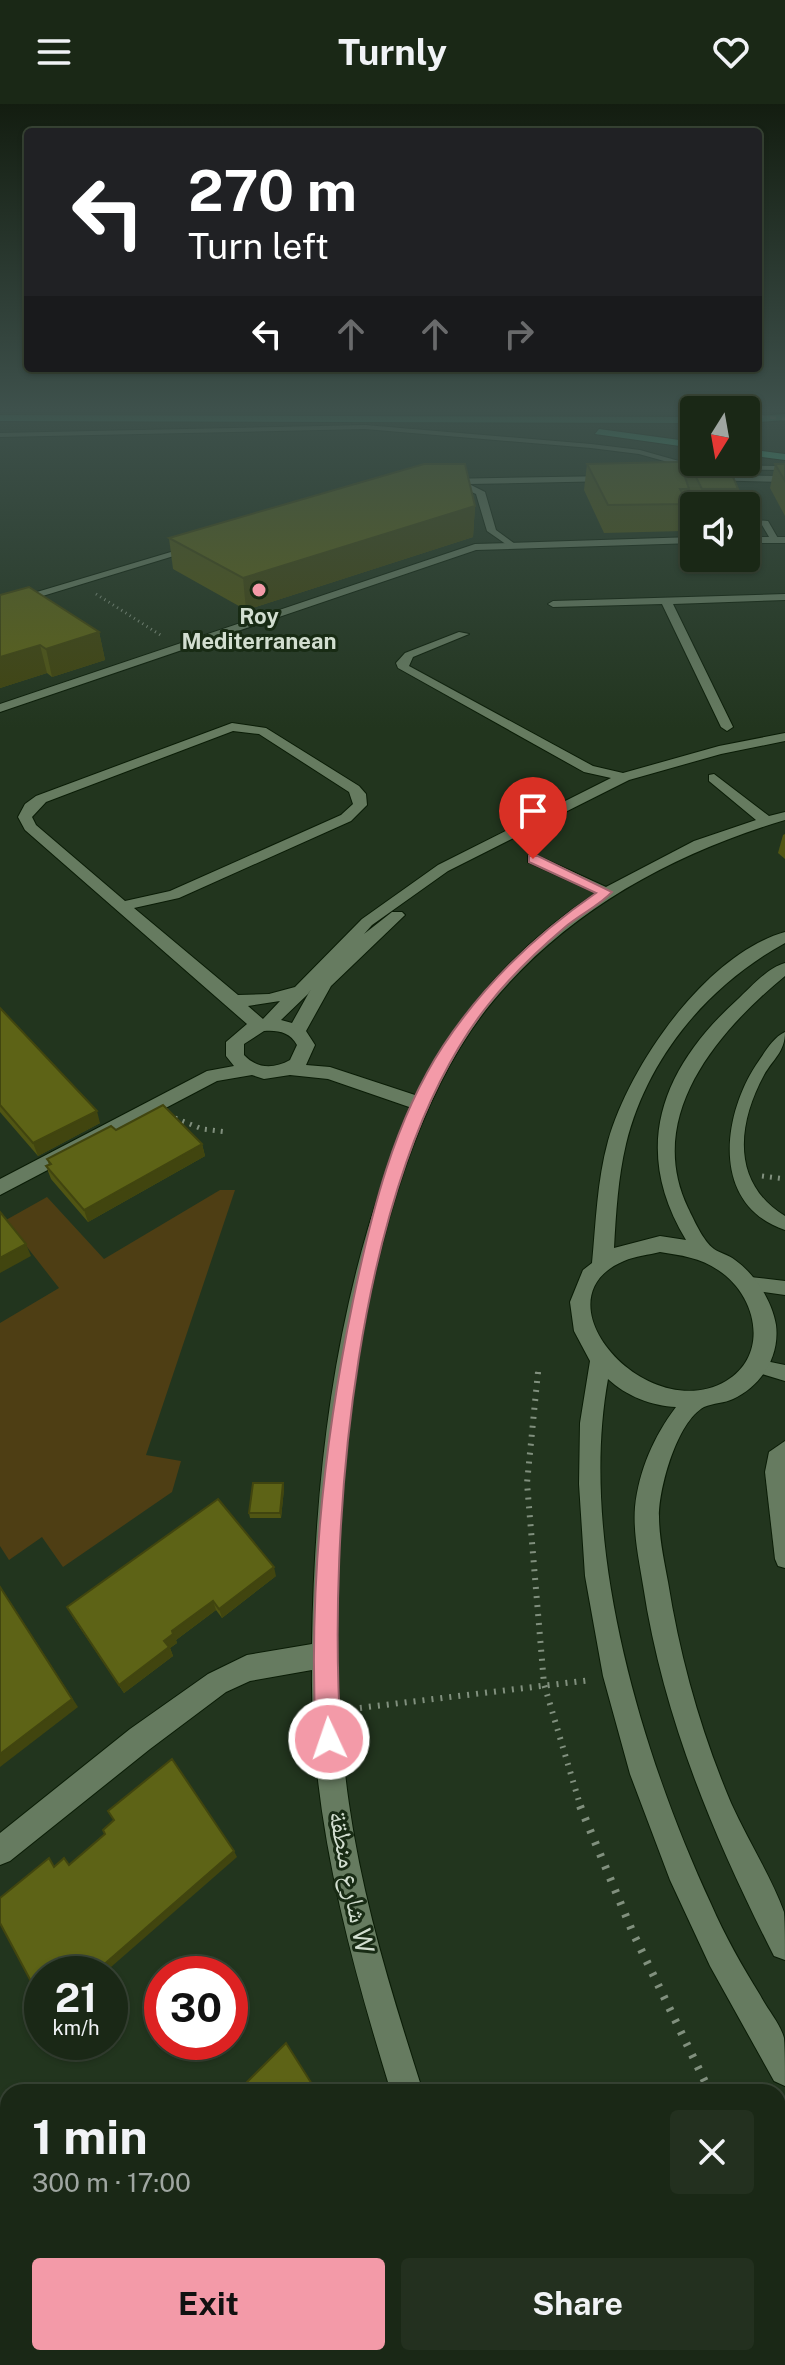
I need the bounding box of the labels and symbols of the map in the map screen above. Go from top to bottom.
north arrow [680,396,760,476]
marker: Roy Mediterranean [250,581,268,599]
place label: Roy Mediterranean [182,603,336,654]
pin [499,777,567,859]
position arrow [287,1697,371,1781]
street label: شارع منطقة W [322,1808,381,1956]
speed limit sign: 30 [144,1956,248,2060]

